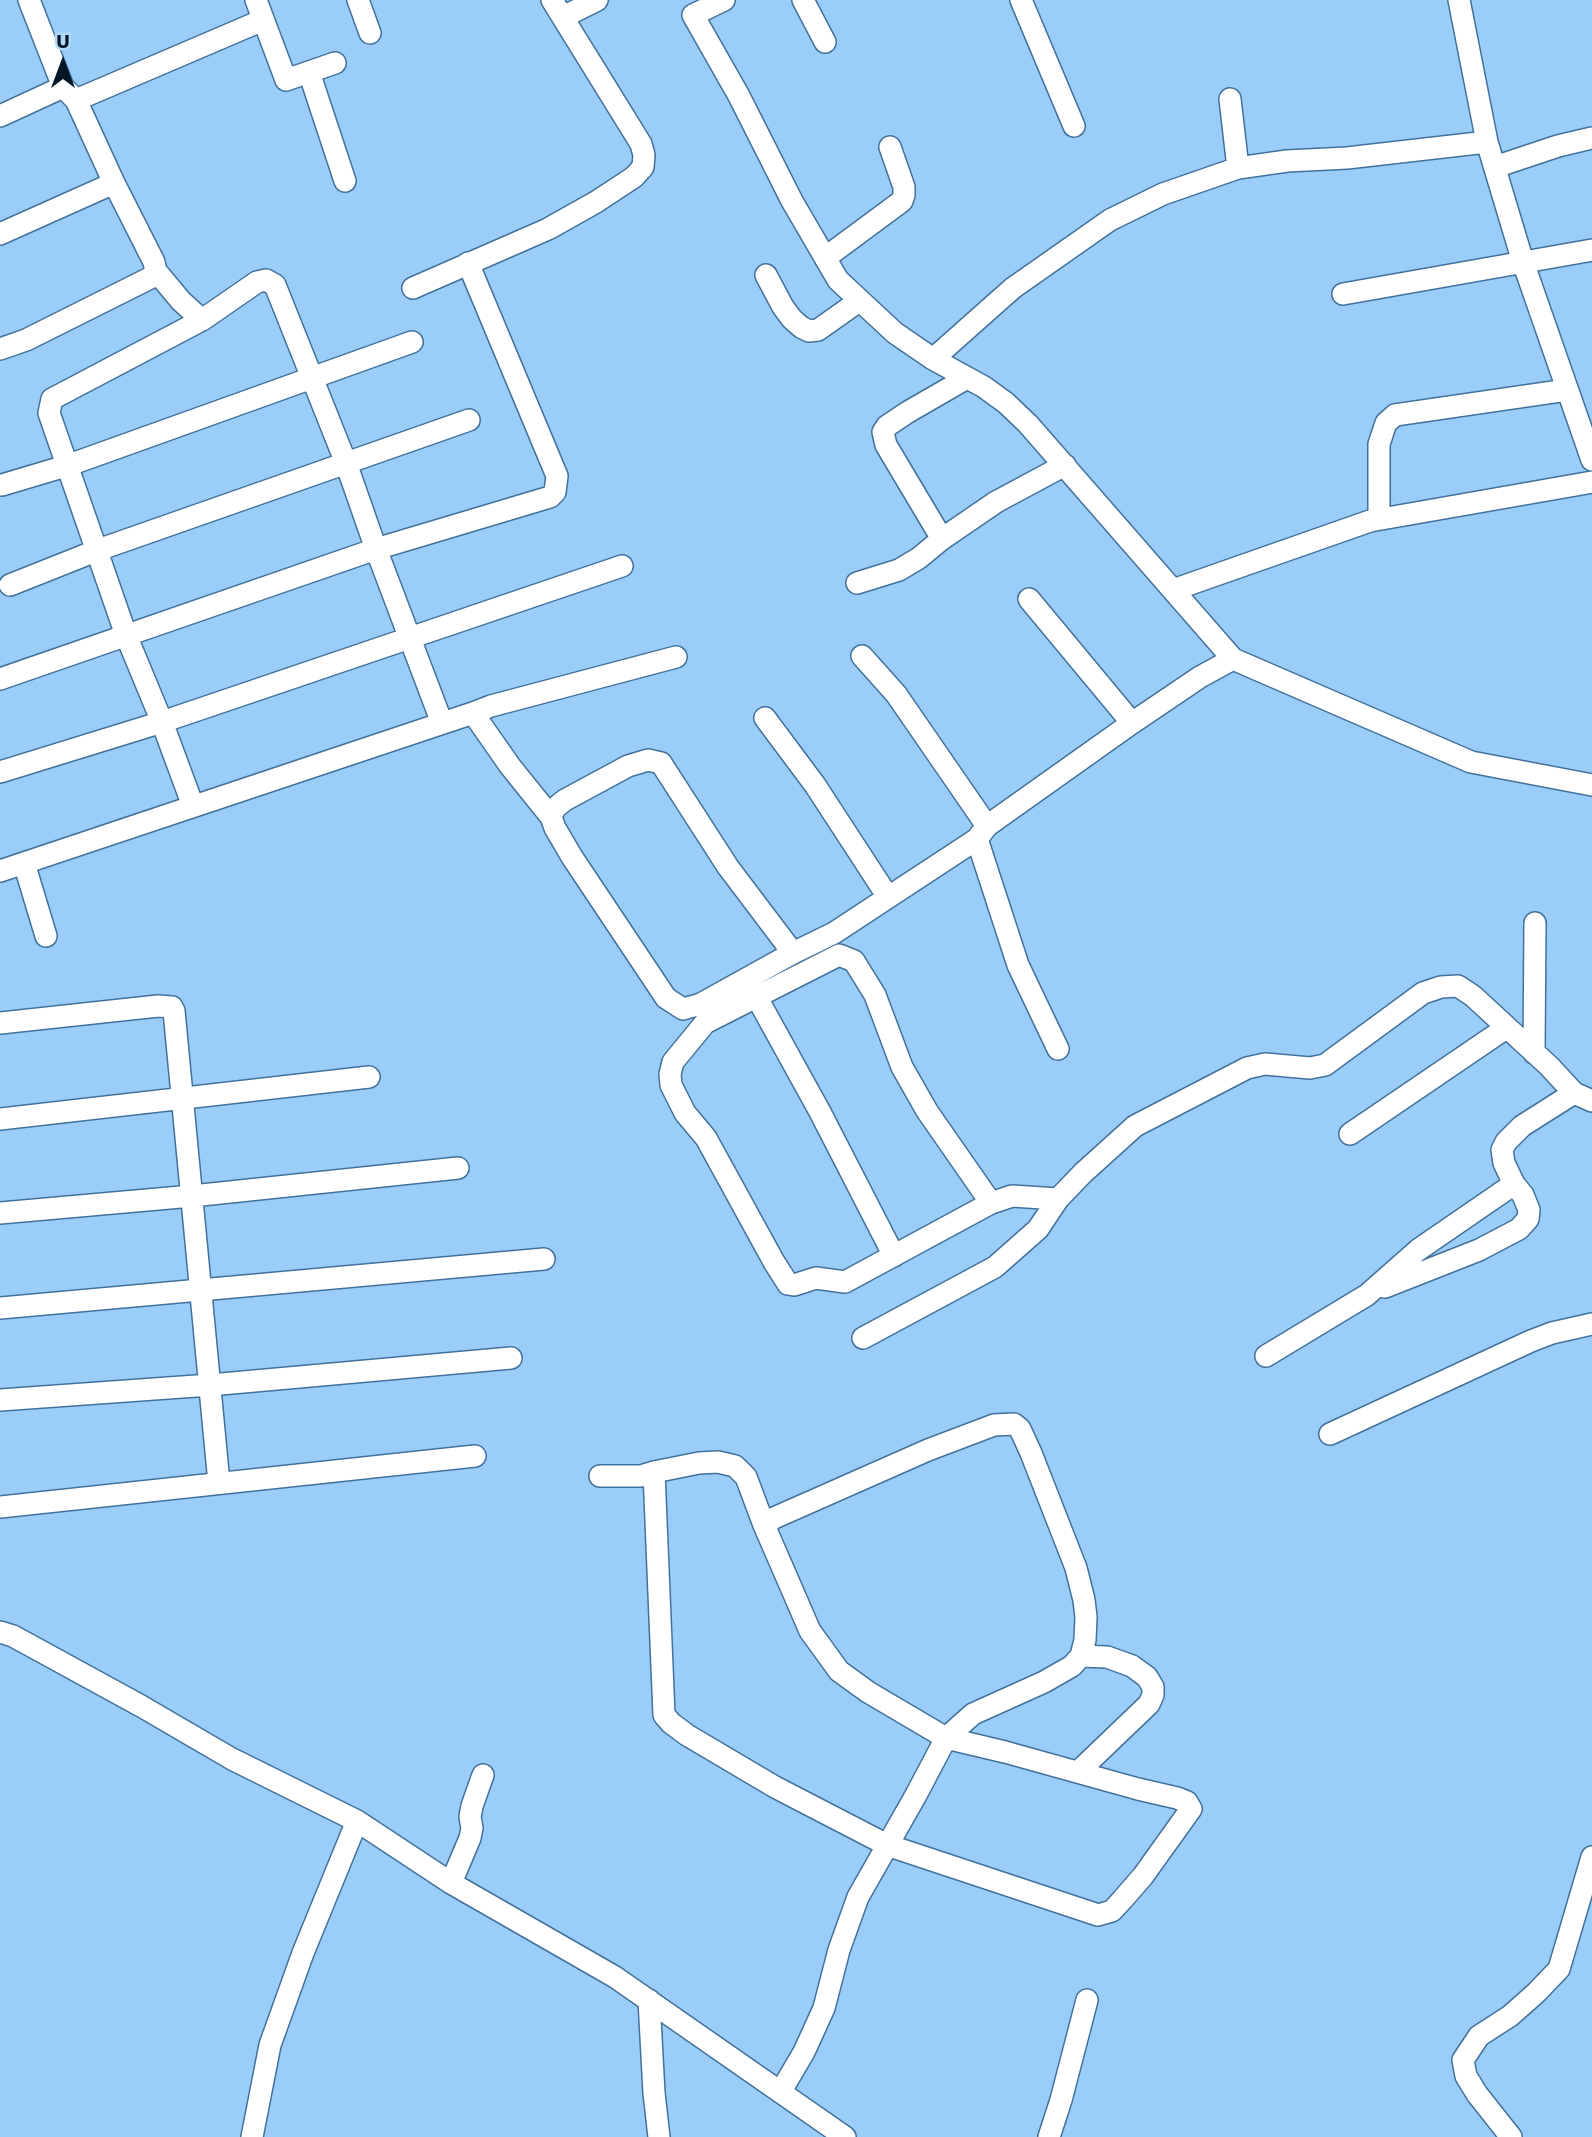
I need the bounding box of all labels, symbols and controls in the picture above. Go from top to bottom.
north arrow [28,28,98,98]
text: U [56,30,70,53]

